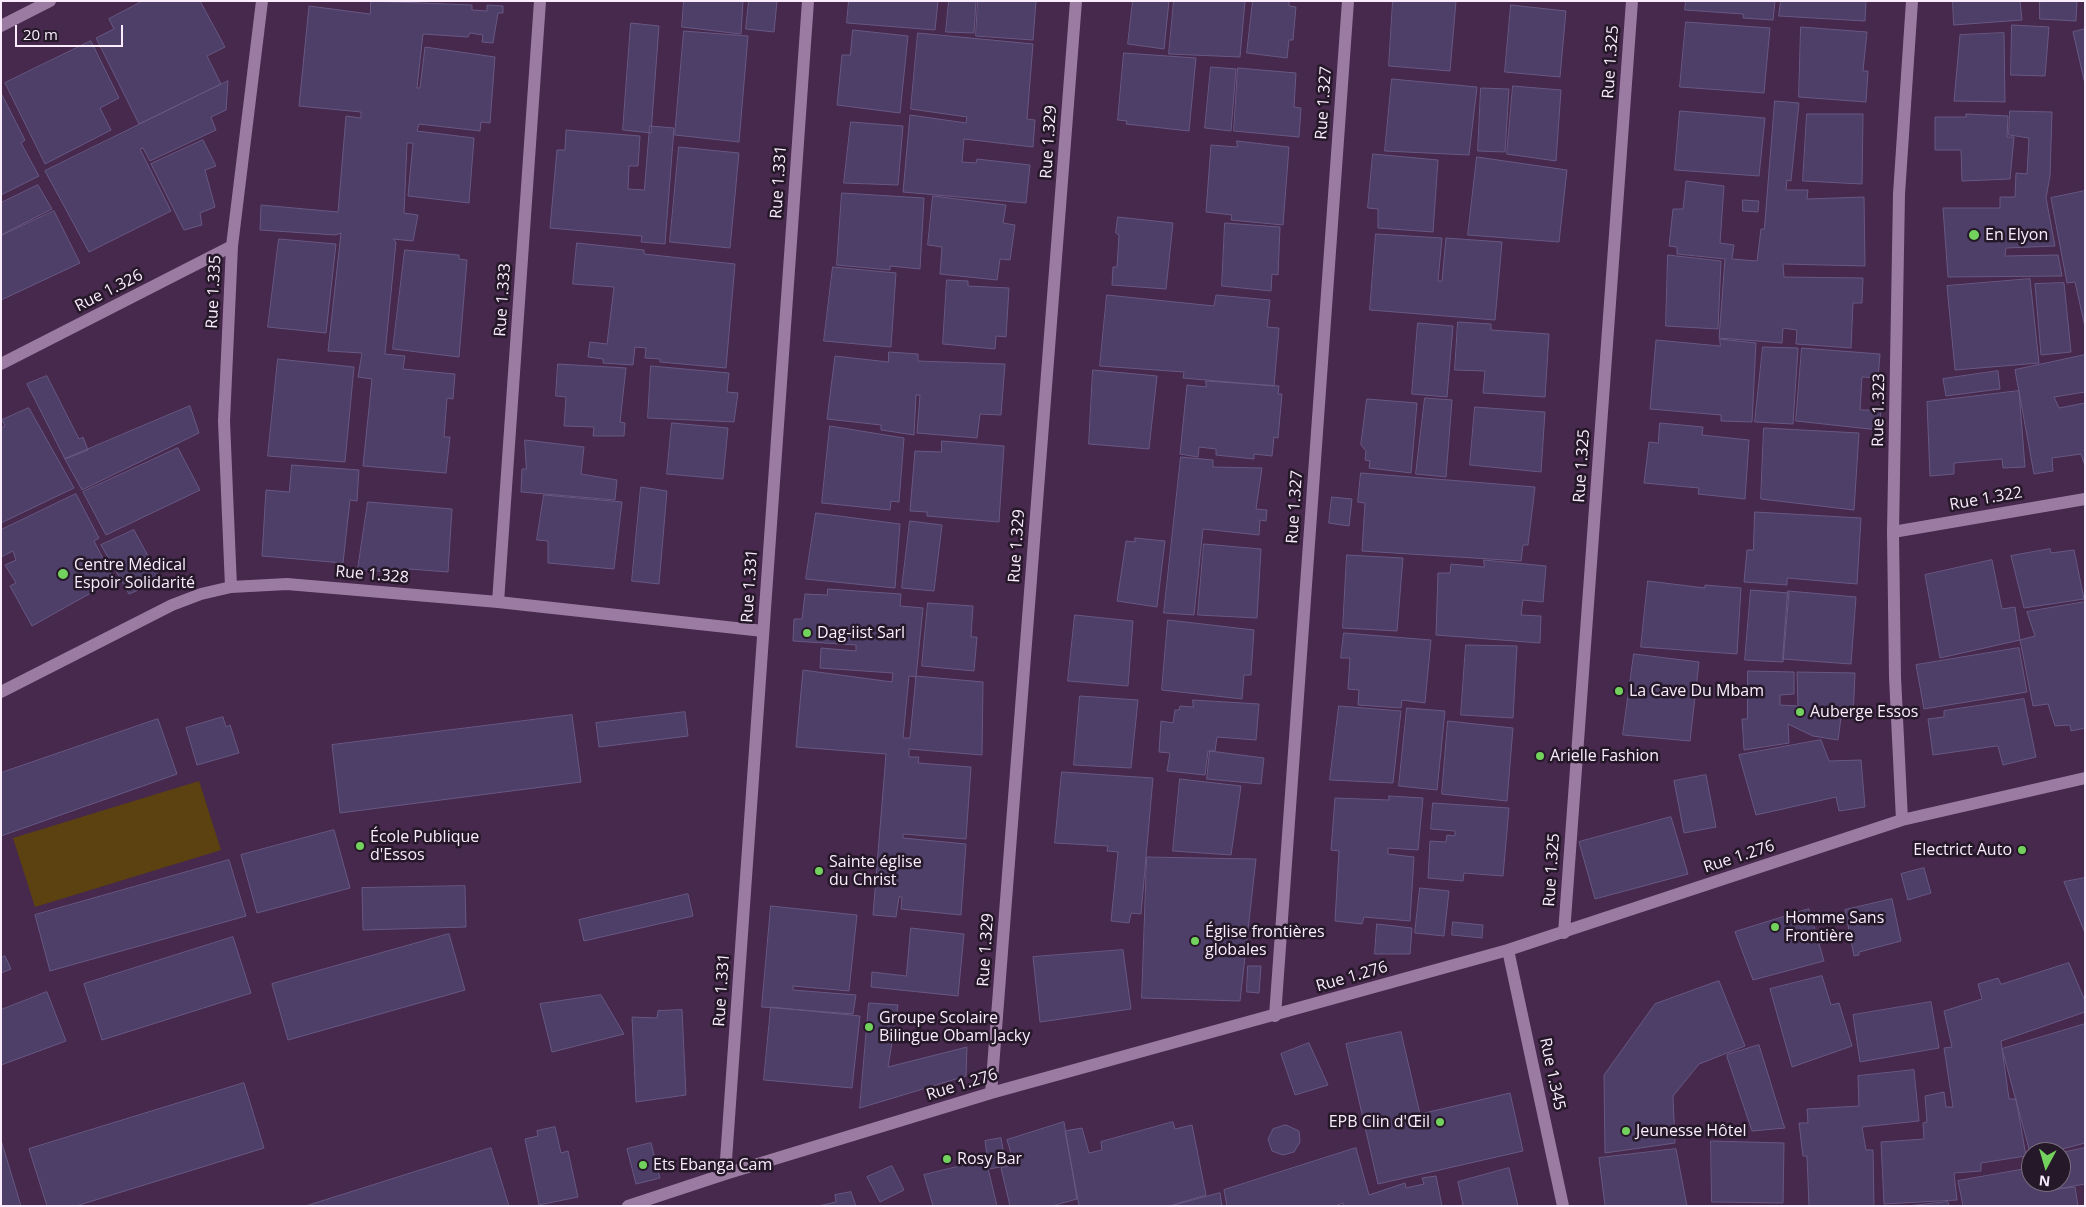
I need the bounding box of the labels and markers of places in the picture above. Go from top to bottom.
place label: En Elyon [1985,225,2048,245]
marker: En Elyon [1967,228,1981,242]
place label: Centre Médical Espoir Solidarité [74,555,195,593]
marker: Centre Médical Espoir Solidarité [56,567,70,581]
place label: Dag-iist Sarl [817,623,905,643]
marker: Dag-iist Sarl [801,627,813,639]
place label: La Cave Du Mbam [1629,681,1764,701]
marker: La Cave Du Mbam [1613,685,1625,697]
place label: Auberge Essos [1810,702,1918,722]
marker: Auberge Essos [1794,706,1806,718]
place label: Arielle Fashion [1550,746,1659,766]
marker: Arielle Fashion [1534,750,1546,762]
place label: École Publique d'Essos [370,827,479,865]
marker: École Publique d'Essos [354,840,366,852]
place label: Electrict Auto [1913,840,2012,860]
marker: Electrict Auto [2016,844,2028,856]
place label: Sainte église du Christ [829,852,922,890]
marker: Sainte église du Christ [813,865,825,877]
place label: Homme Sans Frontière [1785,908,1884,946]
marker: Homme Sans Frontière [1769,921,1781,933]
place label: Église frontières globales [1205,922,1325,960]
marker: Église frontières globales [1189,935,1201,947]
place label: Groupe Scolaire Bilingue Obam Jacky [879,1008,1030,1046]
marker: Groupe Scolaire Bilingue Obam Jacky [863,1021,875,1033]
place label: EPB Clin d'Œil [1329,1112,1430,1132]
marker: EPB Clin d'Œil [1434,1116,1446,1128]
place label: Jeunesse Hôtel [1636,1121,1746,1141]
marker: Jeunesse Hôtel [1620,1125,1632,1137]
place label: Rosy Bar [957,1149,1022,1169]
marker: Rosy Bar [941,1153,953,1165]
place label: Ets Ebanga Cam [653,1155,772,1175]
marker: Ets Ebanga Cam [637,1159,649,1171]

